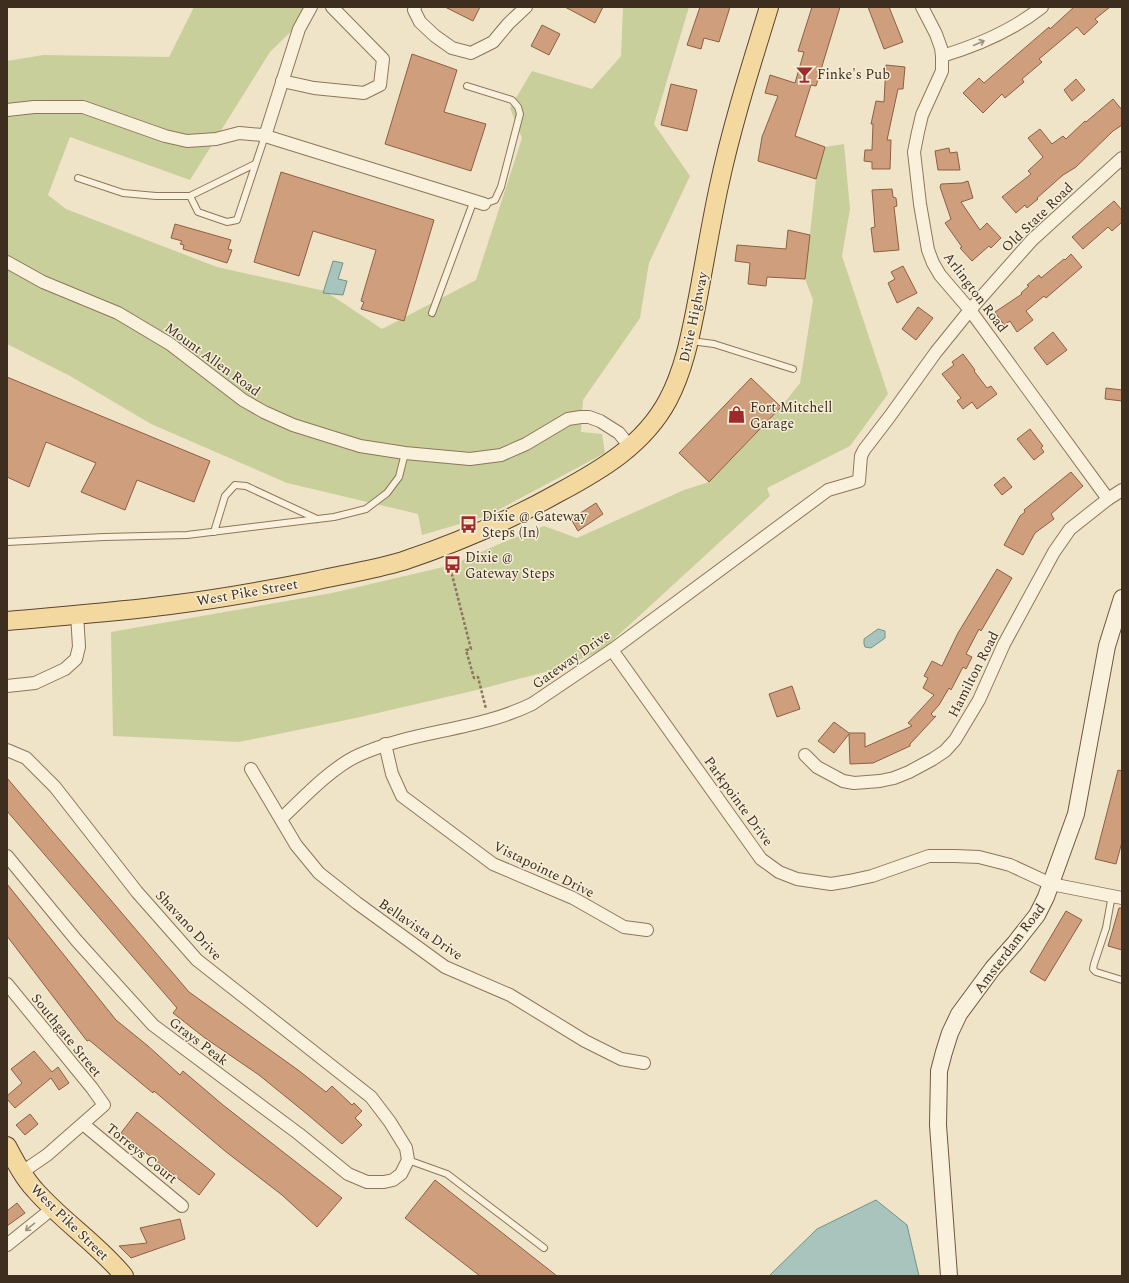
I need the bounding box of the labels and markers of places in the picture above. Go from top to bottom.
bar icon: Finke's Pub [794,64,814,84]
place label: Finke's Pub [817,64,890,85]
place label: Fort Mitchell Garage [750,397,832,434]
shop icon: Fort Mitchell Garage [727,405,747,425]
place label: Dixie @ Gateway Steps (In) [482,506,588,543]
bus stop icon: Dixie @ Gateway Steps (In) [459,514,479,534]
place label: Dixie @ Gateway Steps [465,547,555,584]
bus stop icon: Dixie @ Gateway Steps [442,555,462,575]

